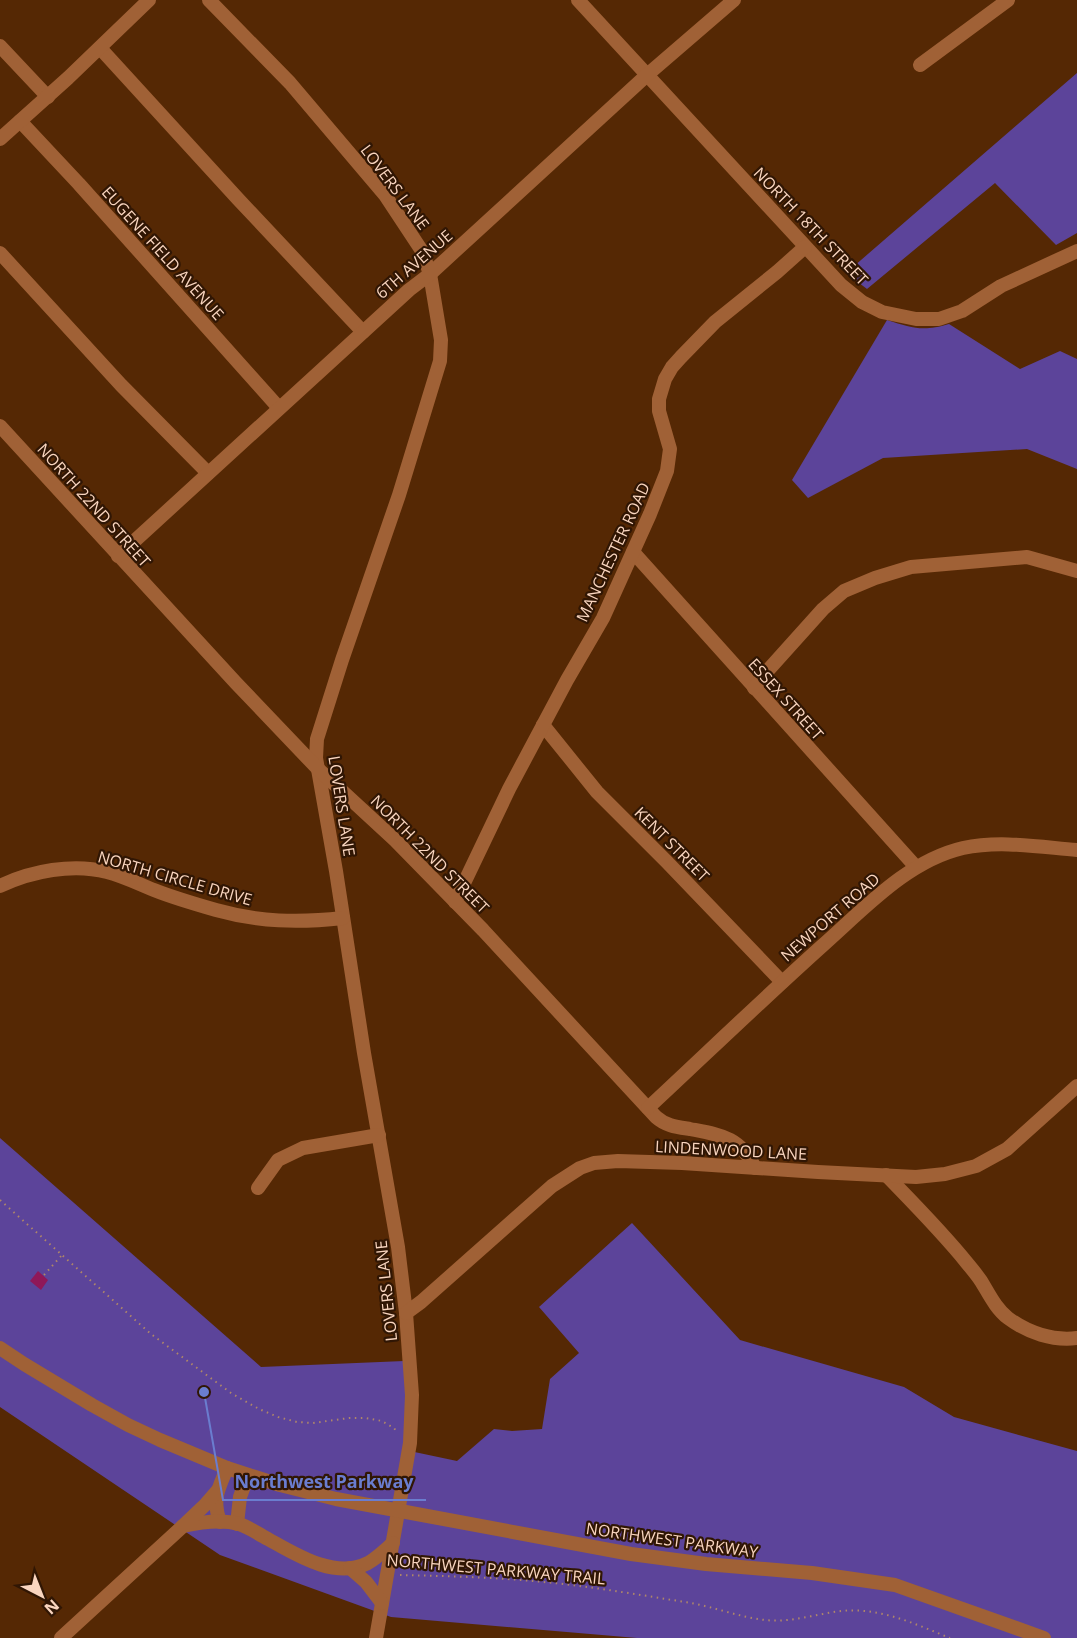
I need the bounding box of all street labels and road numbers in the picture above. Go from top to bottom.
street label: LOVERS LANE [356,140,434,234]
street label: NORTH 18TH STREET [749,162,873,290]
street label: EUGENE FIELD AVENUE [97,181,229,325]
street label: 6TH AVENUE [371,225,457,303]
street label: NORTH 22ND STREET [33,438,156,572]
street label: MANCHESTER ROAD [571,479,655,625]
street label: ESSEX STREET [743,653,829,745]
street label: LOVERS LANE [323,754,361,858]
street label: NORTH 22ND STREET [366,790,494,918]
street label: KENT STREET [630,802,714,886]
street label: NORTH CIRCLE DRIVE [95,845,255,911]
street label: NEWPORT ROAD [776,868,884,966]
street label: LINDENWOOD LANE [654,1135,808,1165]
street label: LOVERS LANE [370,1239,402,1343]
street label: NORTHWEST PARKWAY [584,1517,760,1563]
street label: NORTHWEST PARKWAY TRAIL [386,1548,606,1590]

